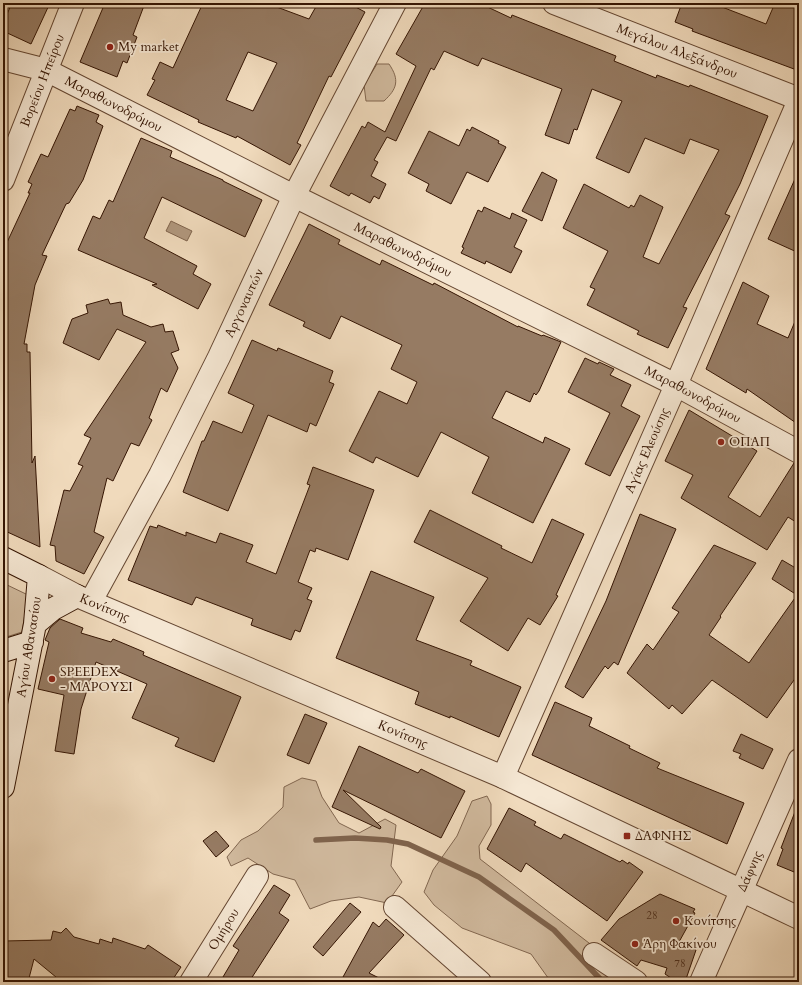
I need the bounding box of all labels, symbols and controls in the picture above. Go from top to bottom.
street label: Μεγάλου Αλεξάνδρου [614,19,740,83]
street label: Βορείου Ηπείρου [16,31,69,130]
place label: My market [118,38,179,56]
marker: My market [105,42,115,52]
street label: Μαραθωνοδρόμου [62,72,165,137]
street label: Μαραθωνοδρόμου [351,218,455,282]
street label: Αργοναυτών [220,266,268,341]
street label: Μαραθωνοδρόμου [641,362,744,428]
street label: Αγίας Ελεούσης [620,404,674,496]
place label: ΟΠΑΠ [729,433,770,451]
marker: ΟΠΑΠ [716,437,726,447]
street label: Κονίτσης [77,589,133,627]
street label: Αγίου Αθανασίου [12,595,46,699]
place label: SPEEDEX - ΜΑΡΟΥΣΙ [60,663,133,696]
marker: SPEEDEX - ΜΑΡΟΥΣΙ [47,674,57,684]
street label: Κονίτσης [375,716,431,753]
place label: ΔΑΦΝΗΣ [635,827,692,845]
marker: ΔΑΦΝΗΣ [622,831,632,841]
street label: Δάφνης [733,848,767,895]
street label: Ομήρου [204,905,244,954]
house number: 28 [646,908,658,923]
place label: Κονίτσης [684,912,737,930]
marker: Κονίτσης [671,916,681,926]
place label: Άρη Φακίνου [643,935,717,953]
marker: Άρη Φακίνου [630,939,640,949]
house number: 78 [674,956,686,971]

